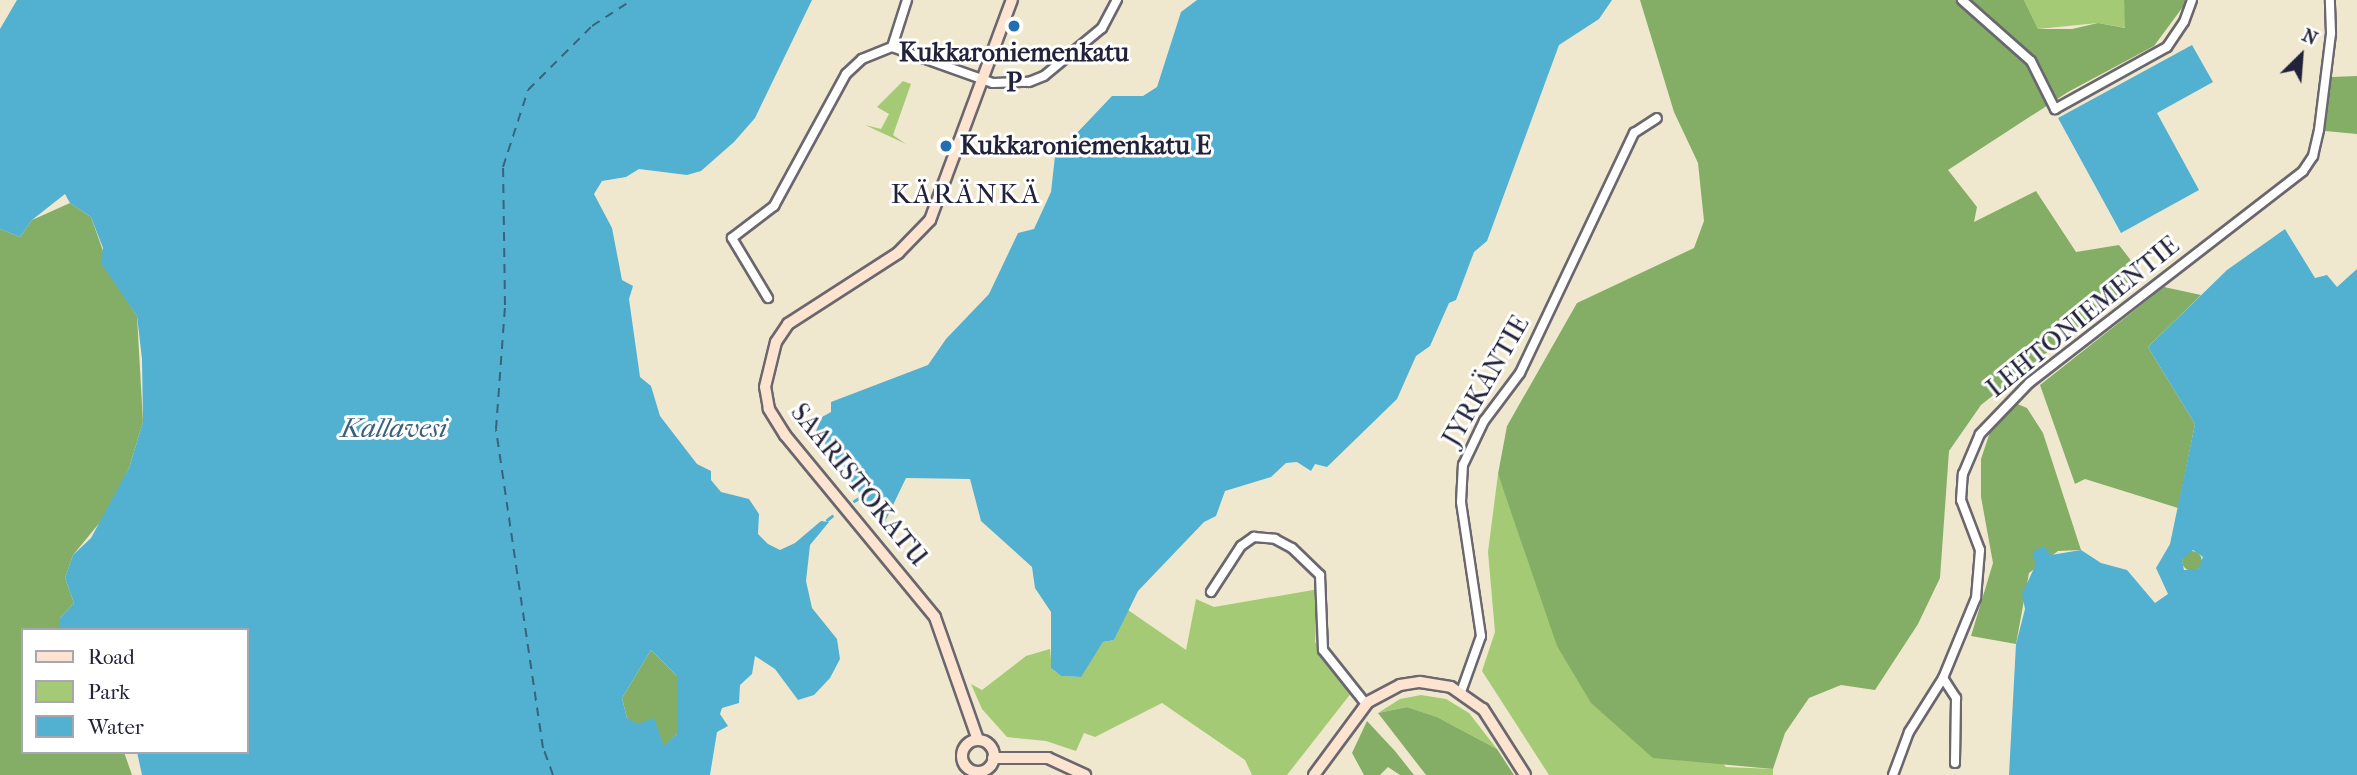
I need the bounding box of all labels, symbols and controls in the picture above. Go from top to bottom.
marker: Kukkaroniemenkatu P [1006,18,1022,34]
north arrow [2266,21,2336,91]
text: N [2299,24,2321,50]
place label: Kukkaroniemenkatu P [899,37,1129,98]
place label: Kukkaroniemenkatu E [960,130,1211,162]
marker: Kukkaroniemenkatu E [938,138,954,154]
district label: KÄRÄNKÄ [892,177,1040,211]
street label: LEHTONIEMENTIE [1980,230,2186,404]
street label: JYRKÄNTIE [1436,310,1536,452]
street label: SAARISTOKATU [784,397,934,573]
water label: Kallavesi [341,411,447,445]
legend [21,628,248,754]
text: Road [88,645,135,669]
text: Park [88,680,130,704]
text: Water [88,715,144,739]

